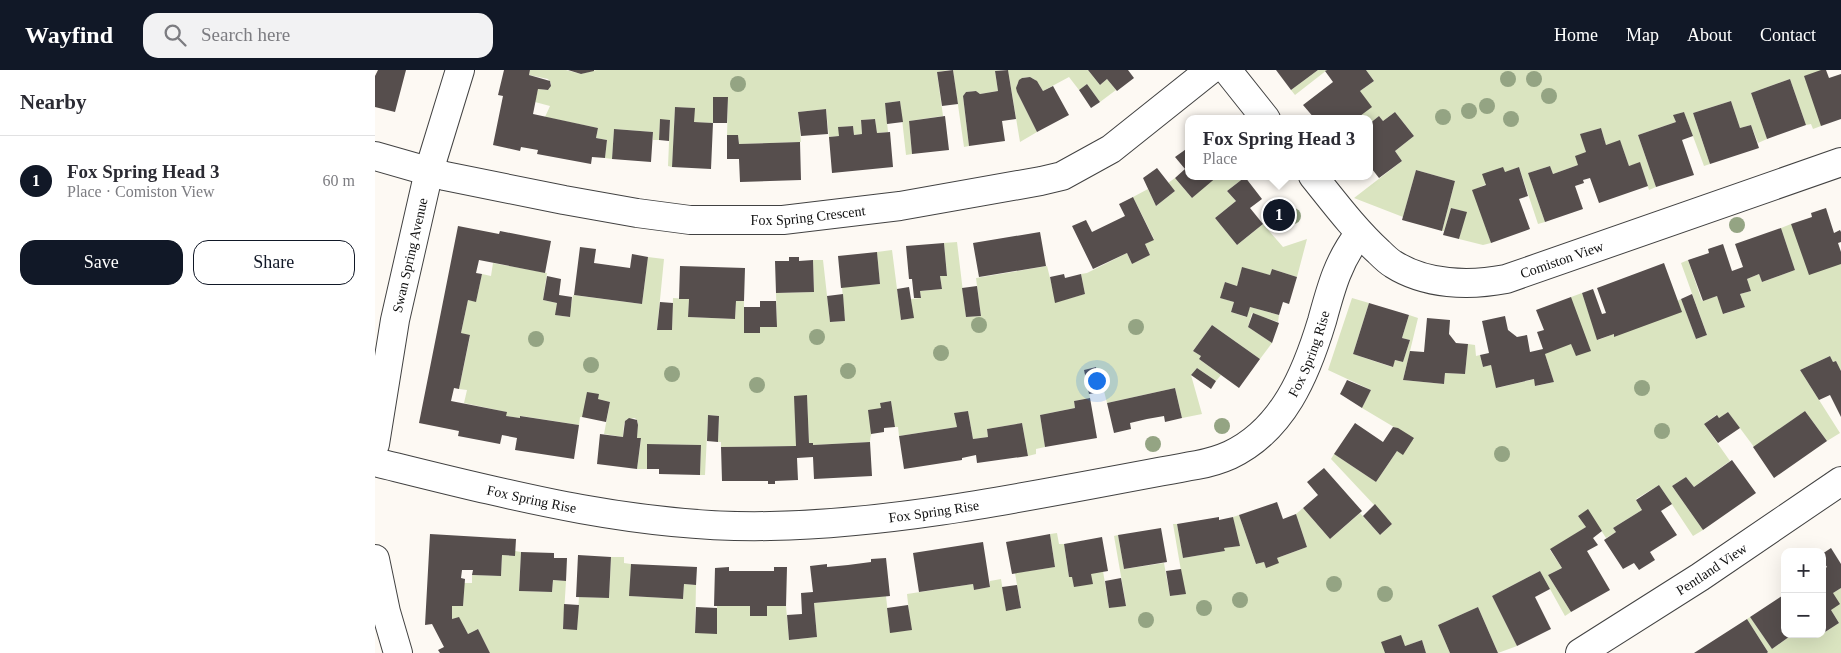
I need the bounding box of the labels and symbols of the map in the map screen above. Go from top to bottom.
pin: 1 [1263,196,1295,234]
street label: Swan Spring Avenue [390,197,431,314]
street label: Fox Spring Crescent [751,203,866,228]
street label: Comiston View [1518,238,1606,281]
street label: Fox Spring Rise [1285,309,1332,400]
your location [1084,368,1110,394]
street label: Fox Spring Rise [485,483,578,516]
street label: Fox Spring Rise [888,498,980,525]
street label: Pentland View [1674,540,1751,598]

